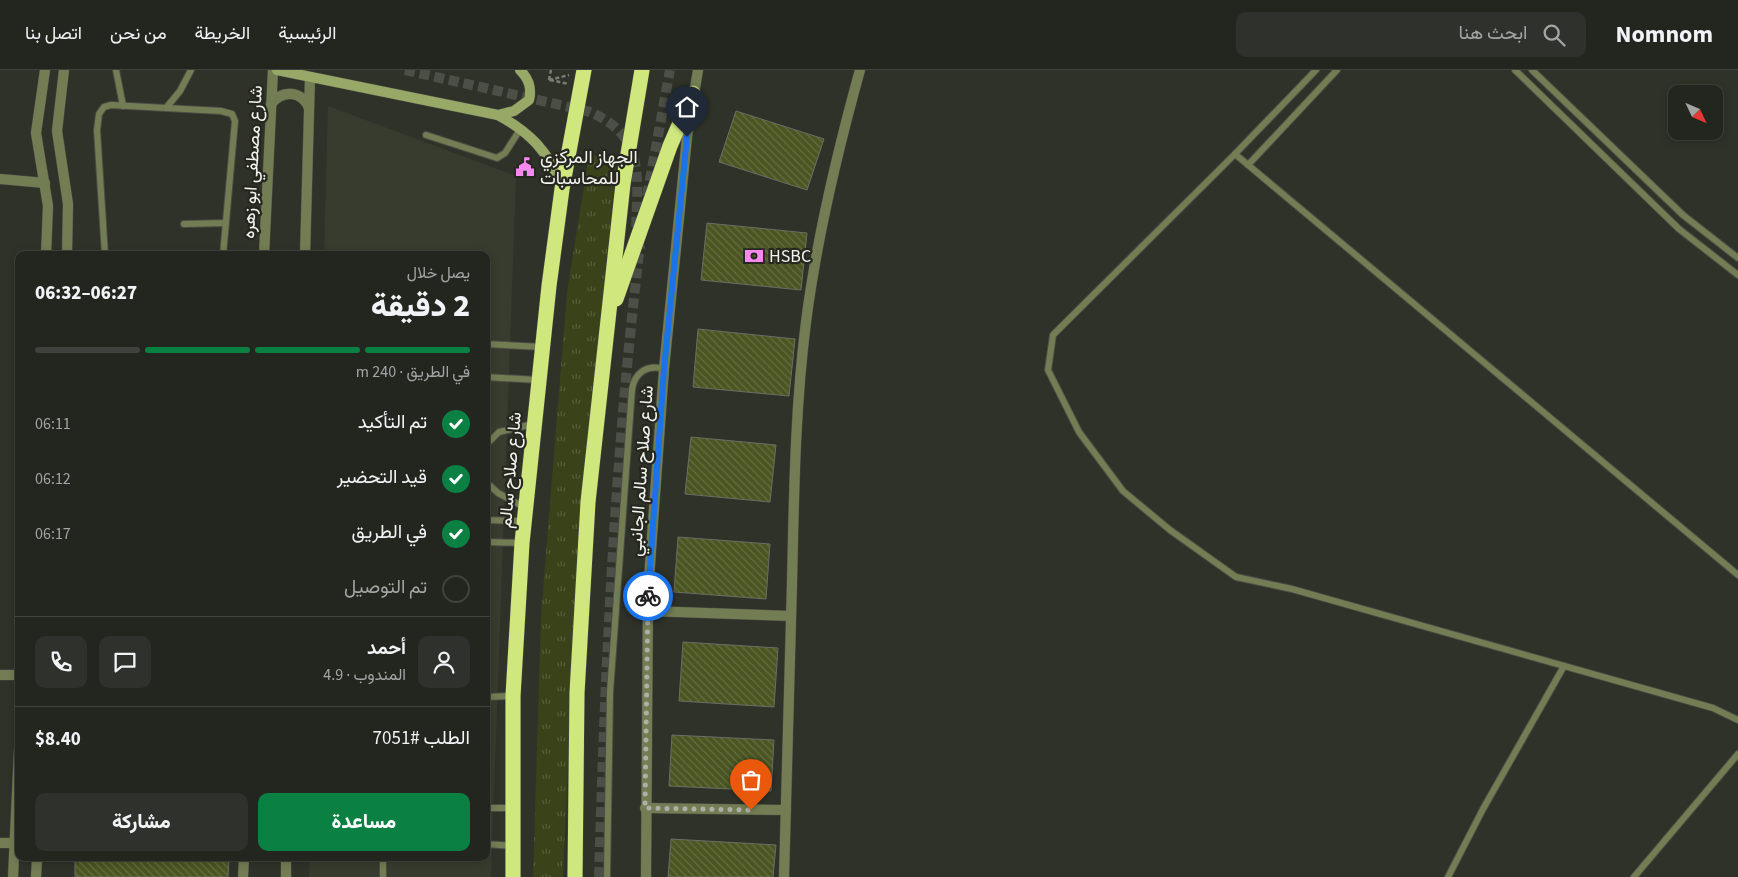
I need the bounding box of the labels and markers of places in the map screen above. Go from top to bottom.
pin [666,86,708,137]
place label: الجهاز المركزي للمحاسبات [540,145,638,191]
public building icon: الجهاز المركزي للمحاسبات [514,156,536,178]
place label: HSBC [769,244,811,269]
bank icon: HSBC [743,245,765,267]
pin [730,759,772,810]

